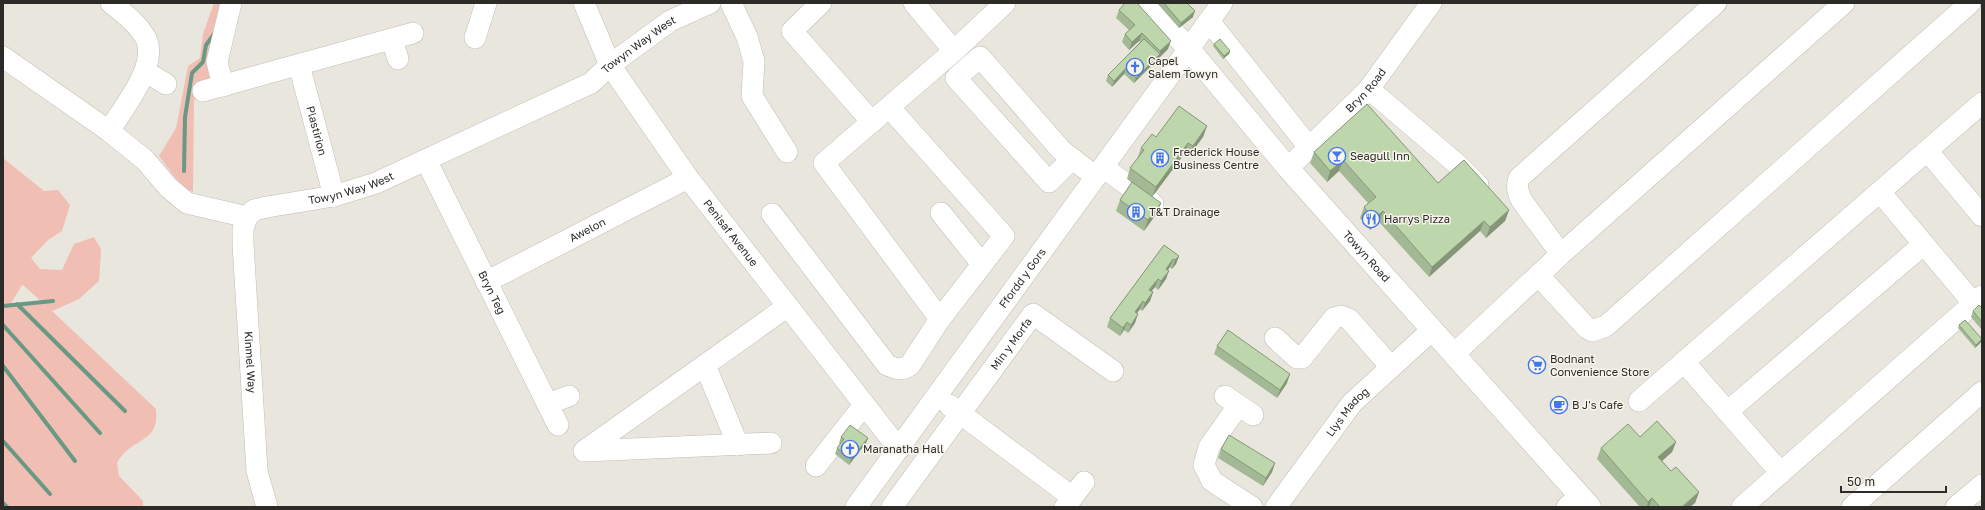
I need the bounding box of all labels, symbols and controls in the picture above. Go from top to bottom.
street label: Towyn Way West [598,12,677,76]
place label: Capel Salem Towyn [1148,54,1218,80]
church icon: Capel Salem Towyn [1125,57,1145,77]
street label: Bryn Road [1342,65,1388,115]
street label: Plastirion [304,104,330,157]
place label: Frederick House Business Centre [1173,145,1259,171]
bar icon: Seagull Inn [1327,146,1347,166]
building icon: Frederick House Business Centre [1150,148,1170,168]
place label: Seagull Inn [1350,149,1410,162]
street label: Towyn Way West [307,169,396,206]
street label: Penisaf Avenue [701,197,761,268]
building icon: T&T Drainage [1126,202,1146,222]
place label: T&T Drainage [1149,205,1220,218]
restaurant icon: Harrys Pizza [1361,209,1381,229]
place label: Harrys Pizza [1384,212,1450,225]
street label: Awelon [567,215,607,244]
street label: Towyn Road [1341,228,1393,284]
street label: Ffordd y Gors [996,245,1048,310]
street label: Bryn Teg [476,268,509,316]
street label: Min y Morfa [987,315,1034,372]
street label: Kinmel Way [242,331,259,393]
place label: Bodnant Convenience Store [1550,352,1649,378]
supermarket icon: Bodnant Convenience Store [1527,355,1547,375]
street label: Llys Madog [1323,384,1371,439]
cafe icon: B J's Cafe [1549,395,1569,415]
place label: B J's Cafe [1572,398,1623,411]
church icon: Maranatha Hall [840,439,860,459]
place label: Maranatha Hall [863,442,944,455]
scale bar [1841,468,1946,494]
text: 50 m [1847,474,1875,489]

